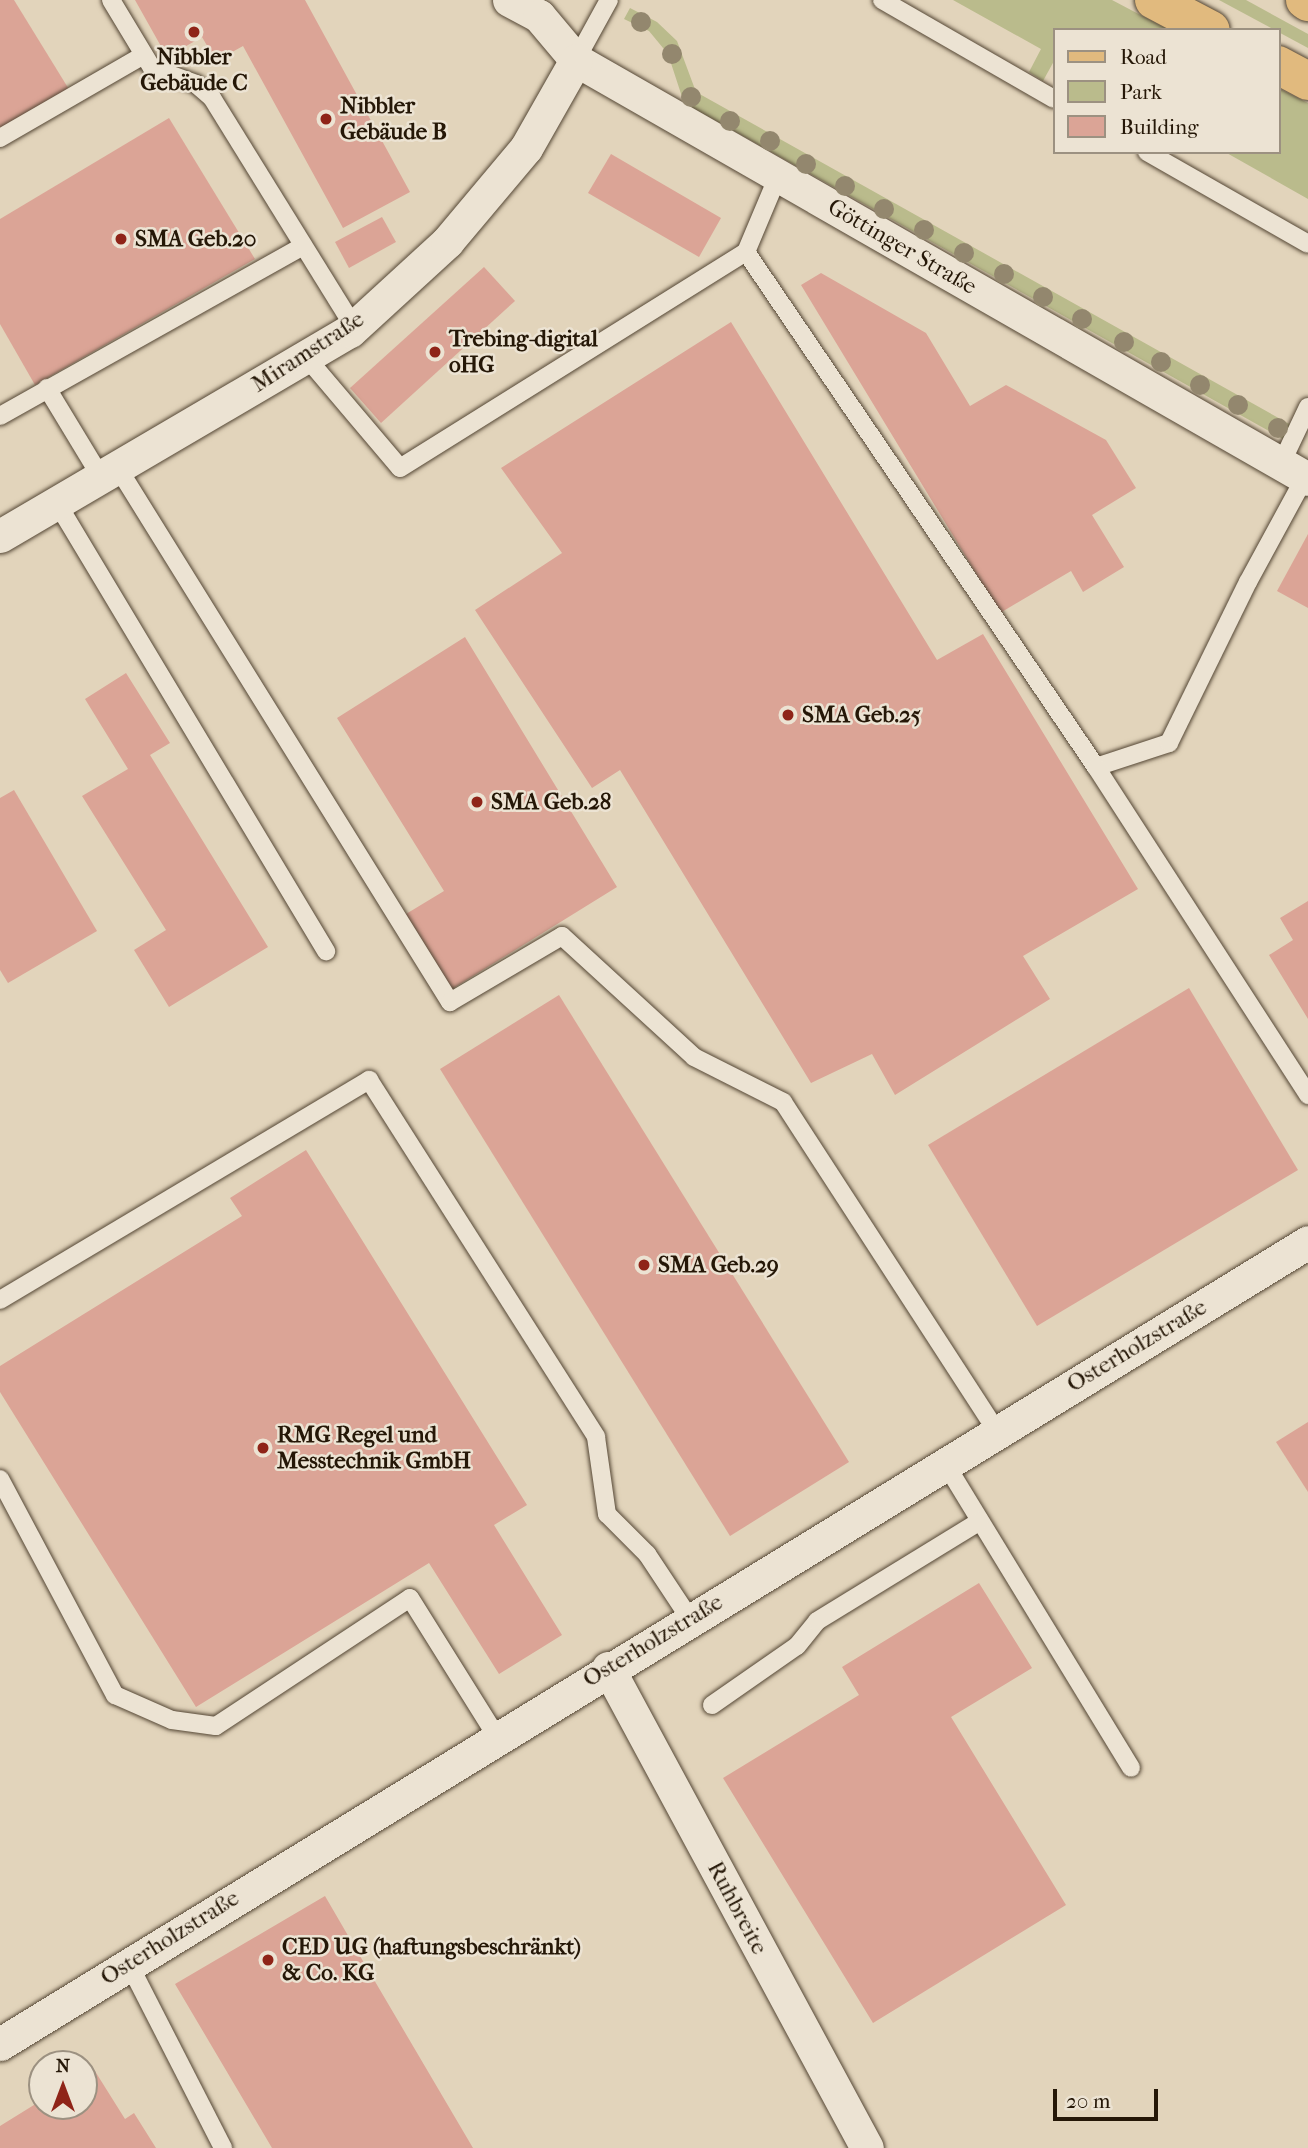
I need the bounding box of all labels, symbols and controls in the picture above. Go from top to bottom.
marker: Nibbler Gebäude C [186,24,202,40]
legend [1052,28,1280,154]
place label: Nibbler Gebäude C [140,43,248,97]
text: Road [1120,45,1167,69]
text: Park [1120,80,1162,104]
place label: Nibbler Gebäude B [340,92,447,146]
marker: Nibbler Gebäude B [318,111,334,127]
text: Building [1120,115,1198,139]
street label: Göttinger Straße [823,193,981,301]
place label: SMA Geb.20 [135,225,256,253]
marker: SMA Geb.20 [113,231,129,247]
street label: Miramstraße [247,305,369,399]
place label: Trebing-digital oHG [449,325,598,379]
marker: Trebing-digital oHG [427,344,443,360]
place label: SMA Geb.25 [802,701,921,729]
marker: SMA Geb.25 [780,707,796,723]
place label: SMA Geb.28 [491,788,611,816]
marker: SMA Geb.28 [469,794,485,810]
place label: SMA Geb.29 [658,1251,779,1279]
marker: SMA Geb.29 [636,1257,652,1273]
street label: Osterholzstraße [1062,1294,1212,1398]
place label: RMG Regel und Messtechnik GmbH [277,1421,471,1475]
marker: RMG Regel und Messtechnik GmbH [255,1440,271,1456]
street label: Osterholzstraße [578,1589,728,1693]
street label: Ruhbreite [701,1857,773,1959]
street label: Osterholzstraße [96,1884,244,1992]
place label: CED UG (haftungsbeschränkt) & Co. KG [282,1933,581,1987]
marker: CED UG (haftungsbeschränkt) & Co. KG [260,1952,276,1968]
north arrow [28,2050,98,2120]
text: N [56,2055,70,2077]
scale bar [1056,2074,1161,2118]
text: 20 m [1066,2089,1110,2113]

